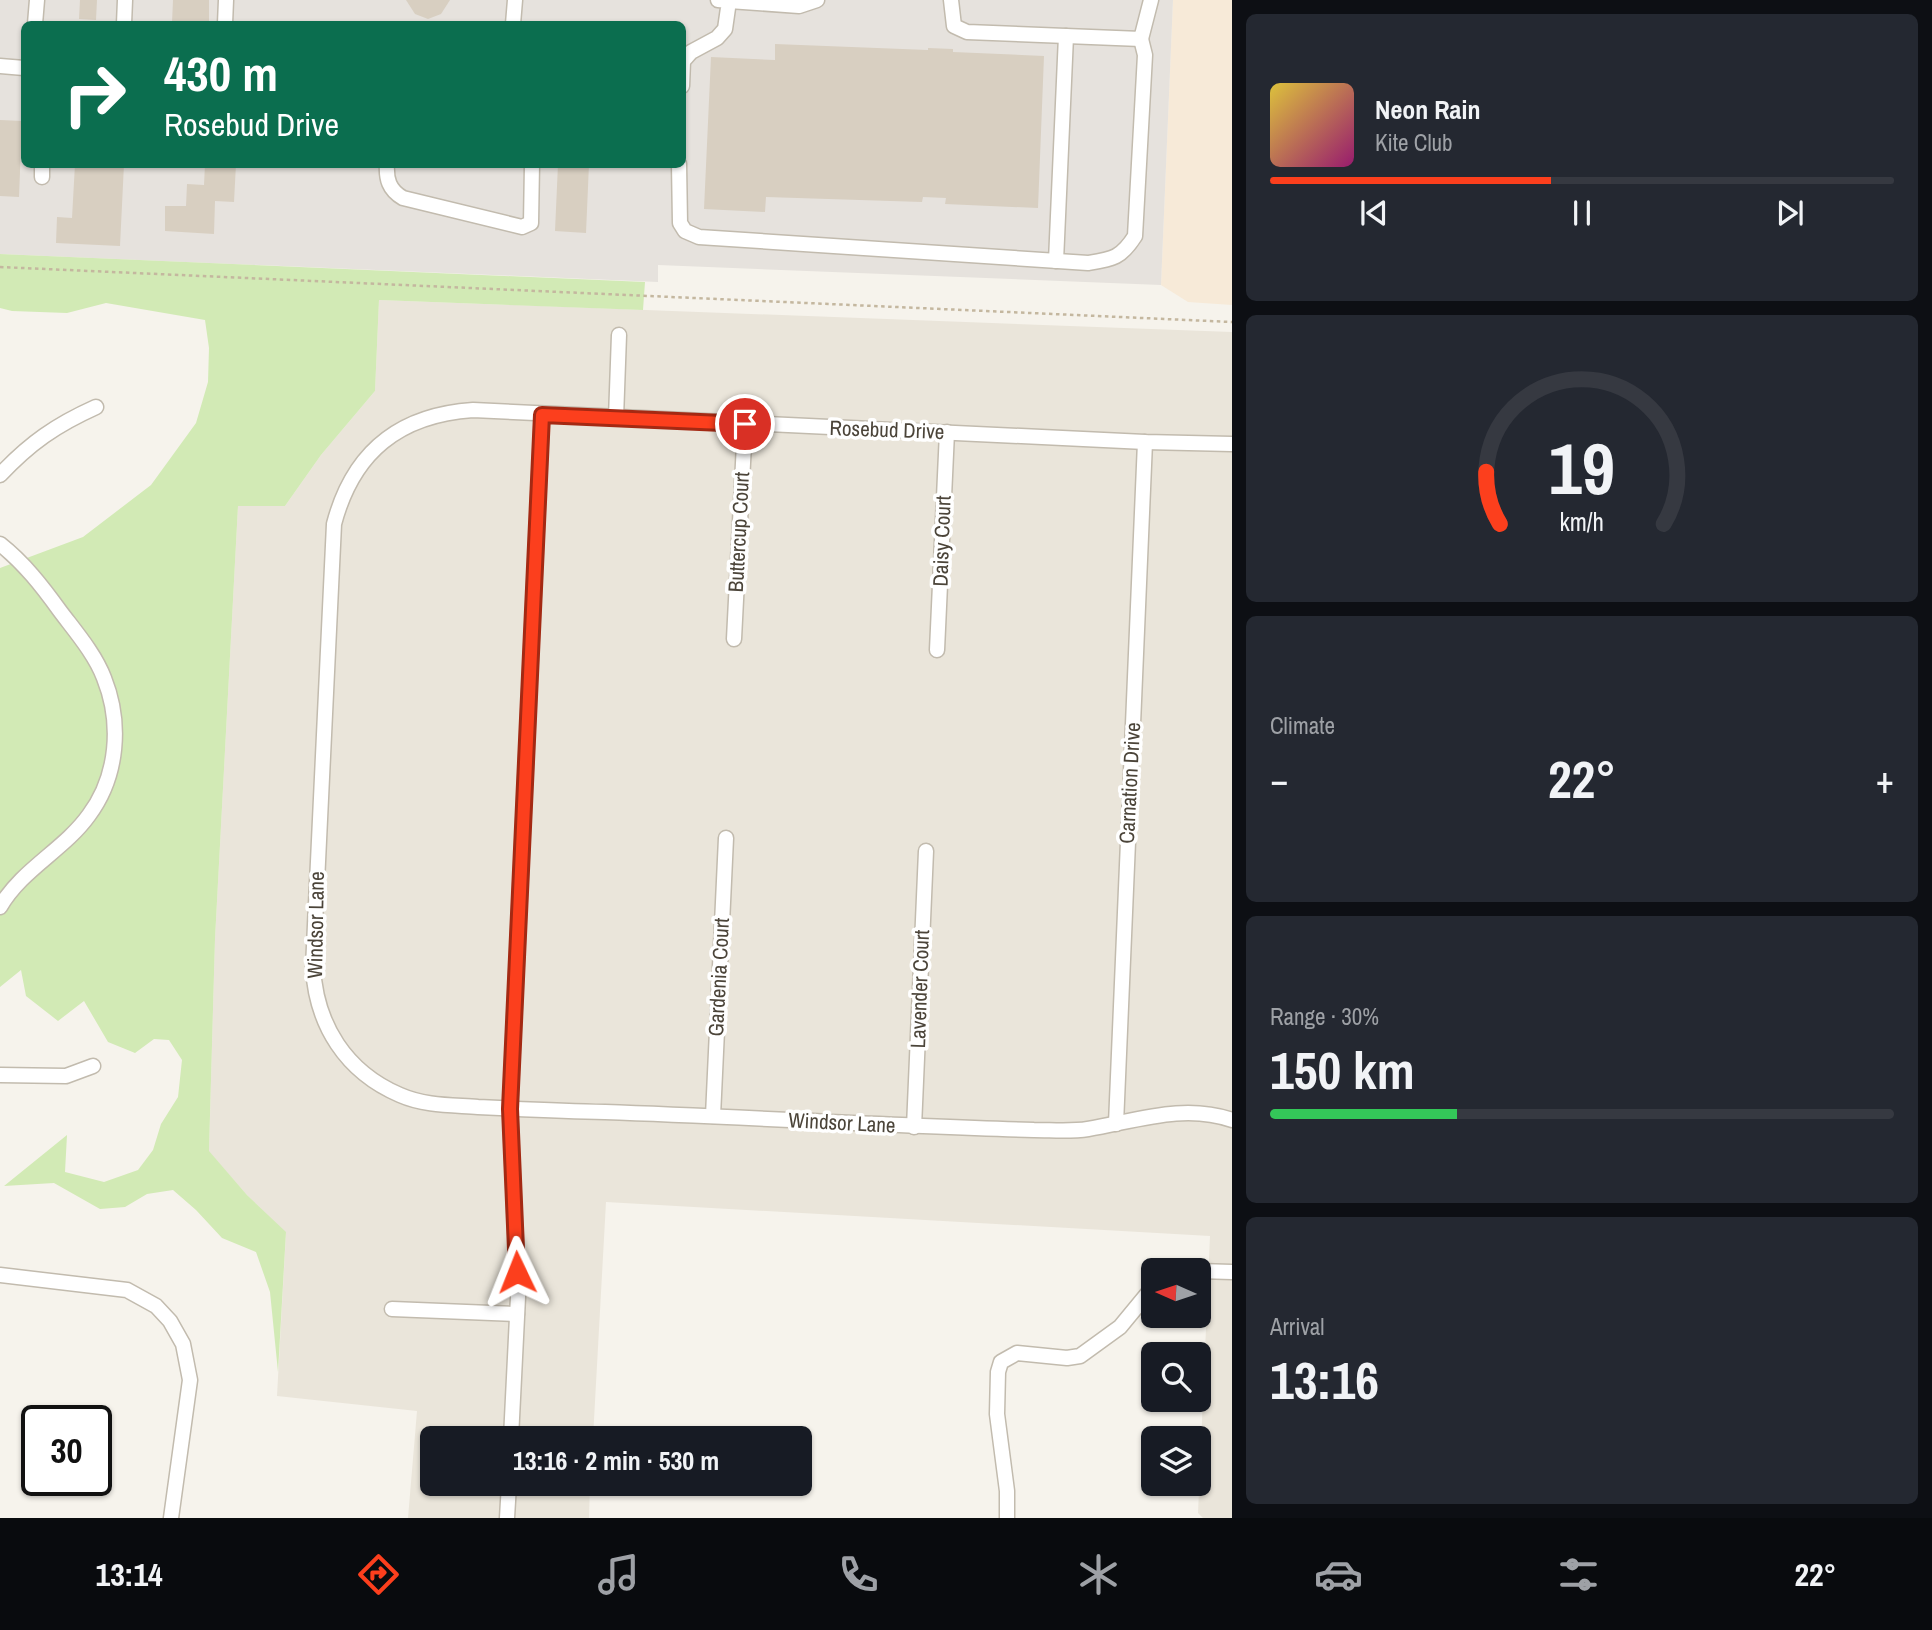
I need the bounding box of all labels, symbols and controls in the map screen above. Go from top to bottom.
text: 430 m [164,40,278,106]
icon: right [49,49,140,140]
text: Neon Rain [1375,92,1480,127]
text: Rosebud Drive [164,103,339,146]
text: Kite Club [1375,127,1453,158]
icon: previous [1355,194,1393,232]
icon: pause [1563,194,1601,232]
icon: next [1771,194,1809,232]
pin [715,394,775,454]
icon: arrive [726,405,764,443]
street label: Rosebud Drive [829,413,945,446]
text: 19 [1549,420,1615,518]
street label: Buttercup Court [721,471,756,593]
street label: Daisy Court [925,495,958,587]
text: km/h [1560,505,1604,539]
text: Climate [1270,710,1335,741]
street label: Carnation Drive [1112,722,1147,844]
text: 22° [1548,744,1616,814]
text: − [1270,754,1288,805]
text: + [1876,754,1894,805]
street label: Windsor Lane [300,871,331,979]
street label: Gardenia Court [701,917,736,1037]
street label: Lavender Court [903,929,936,1049]
text: Range · 30% [1270,1001,1379,1032]
text: 150 km [1270,1035,1415,1105]
street label: Windsor Lane [788,1105,896,1140]
position arrow [480,1235,554,1309]
north arrow [1141,1258,1211,1328]
map controls [1141,1258,1211,1496]
text: Arrival [1270,1311,1325,1342]
button: search [1141,1342,1211,1412]
text: 13:16 [1270,1345,1379,1415]
speed limit sign: 30 [21,1405,112,1496]
button: layers [1141,1426,1211,1496]
text: 13:16 · 2 min · 530 m [513,1443,719,1478]
icon: directions [354,1550,403,1599]
icon: music [594,1550,643,1599]
icon: phone [834,1550,883,1599]
icon: climate [1074,1550,1123,1599]
icon: car [1314,1550,1363,1599]
icon: filters [1554,1550,1603,1599]
text: 13:14 [96,1553,163,1596]
text: 22° [1794,1553,1836,1596]

